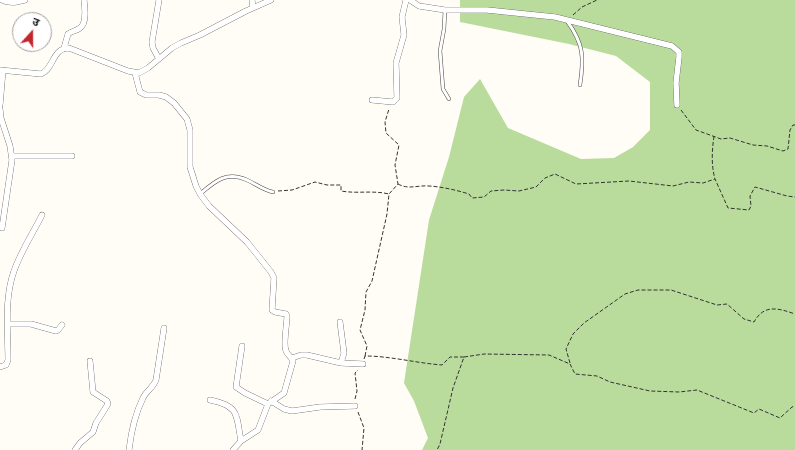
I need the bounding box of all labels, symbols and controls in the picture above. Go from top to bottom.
north arrow [12,12,52,52]
text: उ [30,14,41,29]

